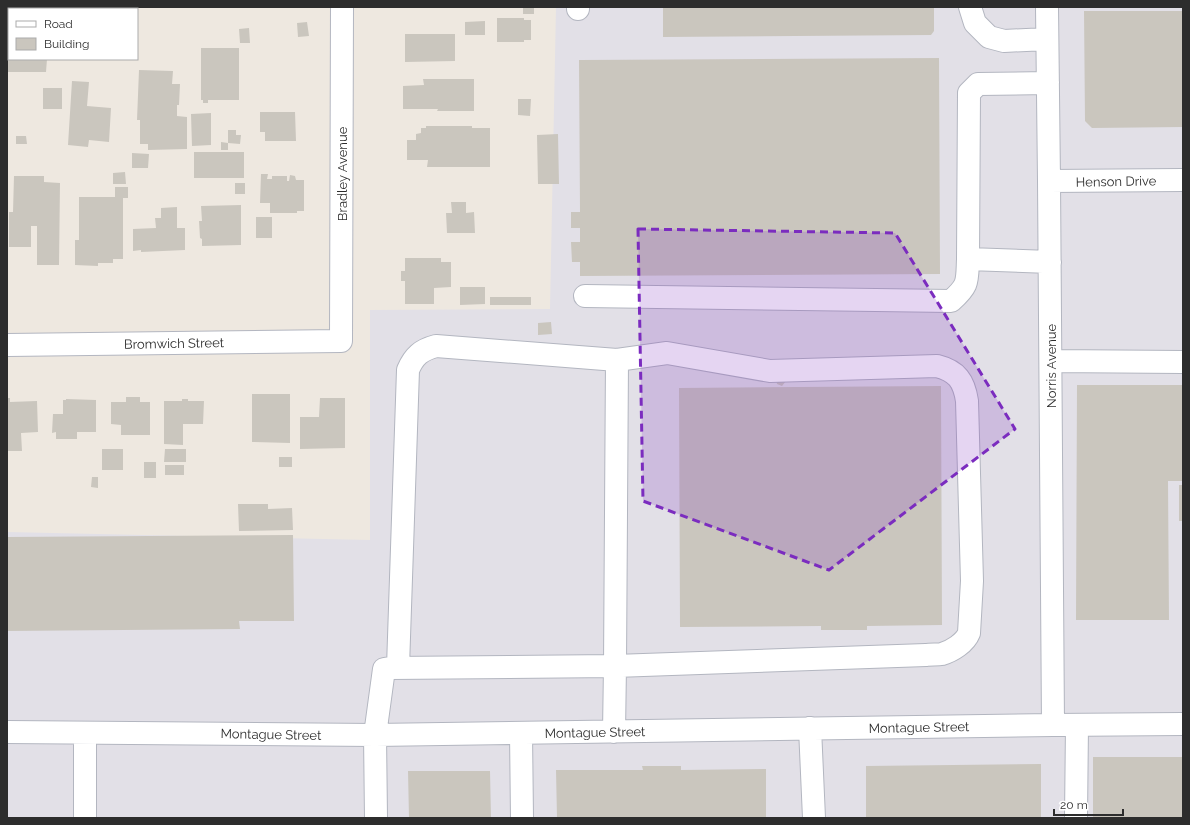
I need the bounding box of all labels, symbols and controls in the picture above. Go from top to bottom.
legend [8,8,138,60]
text: Road [44,17,73,31]
text: Building [44,37,90,51]
street label: Bradley Avenue [335,126,350,221]
street label: Henson Drive [1076,173,1157,190]
street label: Norris Avenue [1044,323,1059,408]
street label: Bromwich Street [124,335,225,352]
street label: Montague Street [869,719,970,736]
street label: Montague Street [545,724,646,741]
street label: Montague Street [221,726,322,743]
scale bar [1054,791,1123,817]
text: 20 m [1060,798,1088,812]

